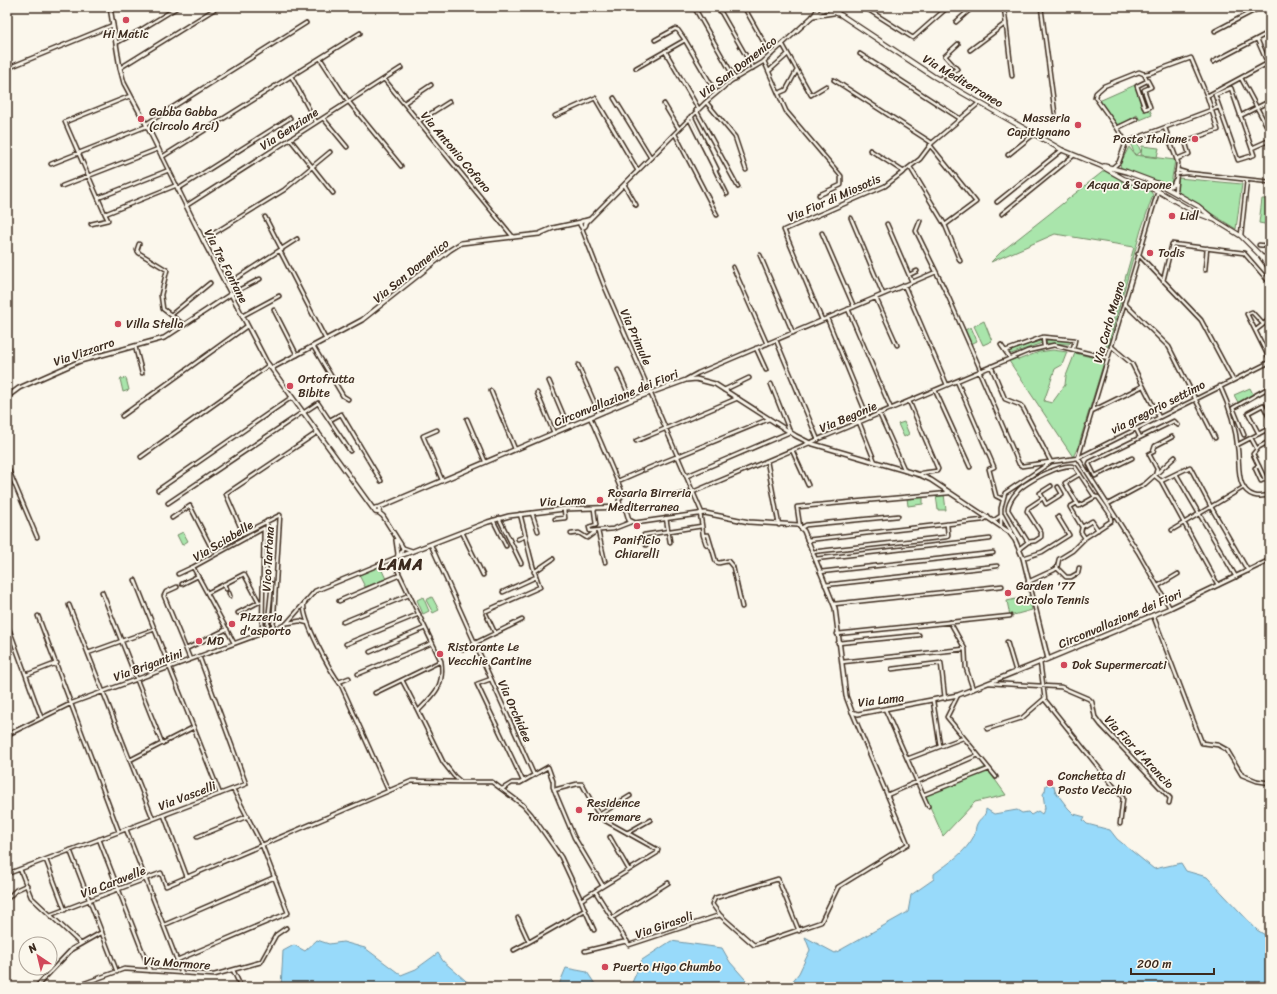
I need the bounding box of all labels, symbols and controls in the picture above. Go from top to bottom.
marker: Hi Matic [121,15,131,25]
place label: Hi Matic [103,23,149,45]
street label: Via San Domenico [694,30,782,104]
street label: Via Mediterraneo [918,48,1008,114]
place label: Gabba Gabba (circolo Arci) [149,101,219,137]
street label: Via Genziane [255,102,323,156]
street label: Via Antonio Cofano [415,106,497,198]
place label: Masseria Capitignano [1007,107,1070,143]
marker: Gabba Gabba (circolo Arci) [136,114,146,124]
marker: Masseria Capitignano [1073,120,1083,130]
place label: Poste Italiane [1113,128,1187,150]
marker: Poste Italiane [1190,134,1200,144]
street label: Via Fior di Miosotis [784,167,885,229]
place label: Acqua & Sapone [1086,174,1172,196]
marker: Acqua & Sapone [1074,180,1084,190]
place label: Lidl [1180,205,1199,227]
marker: Lidl [1167,211,1177,221]
street label: Via Tre Fontane [198,225,254,307]
street label: Via San Domenico [368,233,454,309]
place label: Todis [1158,242,1185,264]
marker: Todis [1145,248,1155,258]
street label: Via Carlo Magno [1087,278,1131,366]
street label: Via Primule [614,305,658,369]
place label: Villa Stella [126,313,183,335]
marker: Villa Stella [113,319,123,329]
street label: Via Vizzarro [50,331,118,373]
street label: Circonvallazione dei Fiori [550,363,682,433]
place label: Ortofrutta Bibite [298,368,355,404]
street label: via gregorio settimo [1107,374,1209,440]
marker: Ortofrutta Bibite [285,381,295,391]
street label: Via Begonie [816,395,880,439]
place label: Rosaria Birreria Mediterranea [608,482,692,518]
street label: Via Lama [539,489,587,513]
marker: Rosaria Birreria Mediterranea [595,495,605,505]
street label: Via Sciabelle [188,514,258,568]
marker: Panificio Chiarelli [632,521,642,531]
street label: Vico Tartana [255,525,281,592]
place label: Panificio Chiarelli [613,529,661,565]
district label: LAMA [378,550,424,579]
place label: Garden '77 Circolo Tennis [1016,575,1089,611]
street label: Circonvallazione dei Fiori [1055,583,1186,655]
marker: Garden '77 Circolo Tennis [1003,588,1013,598]
place label: Pizzeria d'asporto [240,606,291,642]
marker: Pizzeria d'asporto [227,619,237,629]
place label: MD [207,630,225,652]
marker: MD [194,636,204,646]
place label: Ristorante Le Vecchie Cantine [448,636,532,672]
street label: Via Brigantini [110,642,186,688]
marker: Ristorante Le Vecchie Cantine [435,649,445,659]
place label: Dok Supermercati [1072,654,1167,676]
marker: Dok Supermercati [1059,660,1069,670]
street label: Via Orchidee [491,676,539,746]
street label: Via Lama [857,686,905,714]
street label: Via Fior d'Arancio [1099,710,1179,794]
place label: Conchetta di Posto Vecchio [1058,765,1132,801]
street label: Via Vascelli [155,775,220,817]
marker: Conchetta di Posto Vecchio [1045,778,1055,788]
place label: Residence Torremare [587,792,641,828]
marker: Residence Torremare [574,805,584,815]
street label: Via Caravelle [77,859,149,905]
street label: Via Girasoli [632,905,696,945]
north arrow [18,936,58,976]
text: N [23,938,41,959]
street label: Via Mormore [143,950,211,976]
scale bar [1131,950,1214,976]
text: 200 m [1137,953,1171,975]
place label: Puerto Higo Chumbo [613,956,721,978]
marker: Puerto Higo Chumbo [600,962,610,972]

